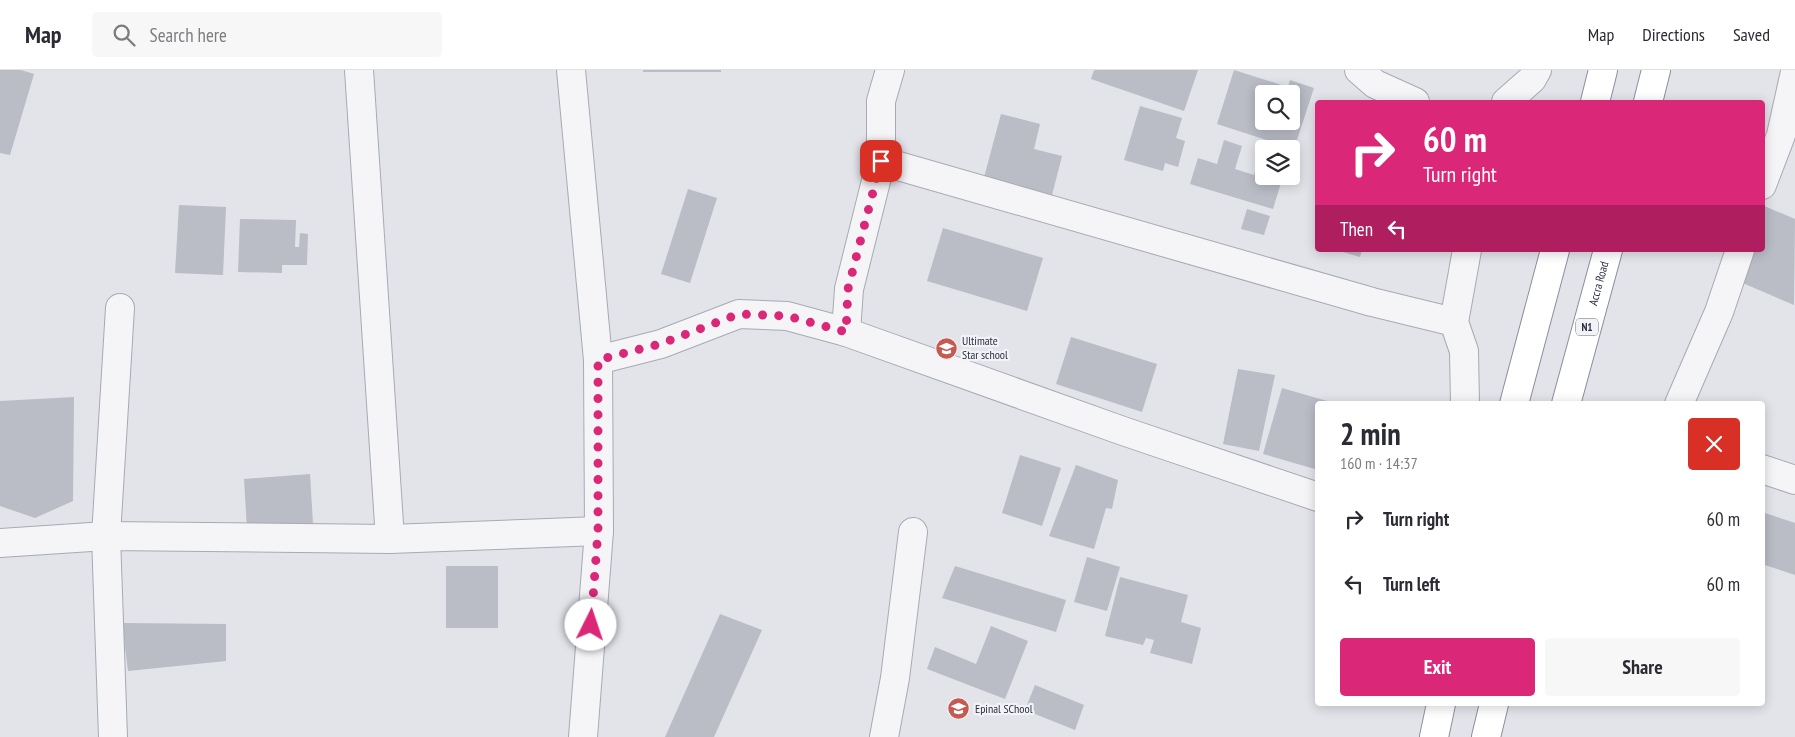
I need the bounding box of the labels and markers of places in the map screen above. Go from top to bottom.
pin [860,140,902,182]
place label: Ultimate Star school [962,333,1008,362]
school or university icon: Ultimate Star school [934,336,958,360]
school or university icon: Epinal SChool [947,697,971,721]
place label: Epinal SChool [975,701,1033,716]

